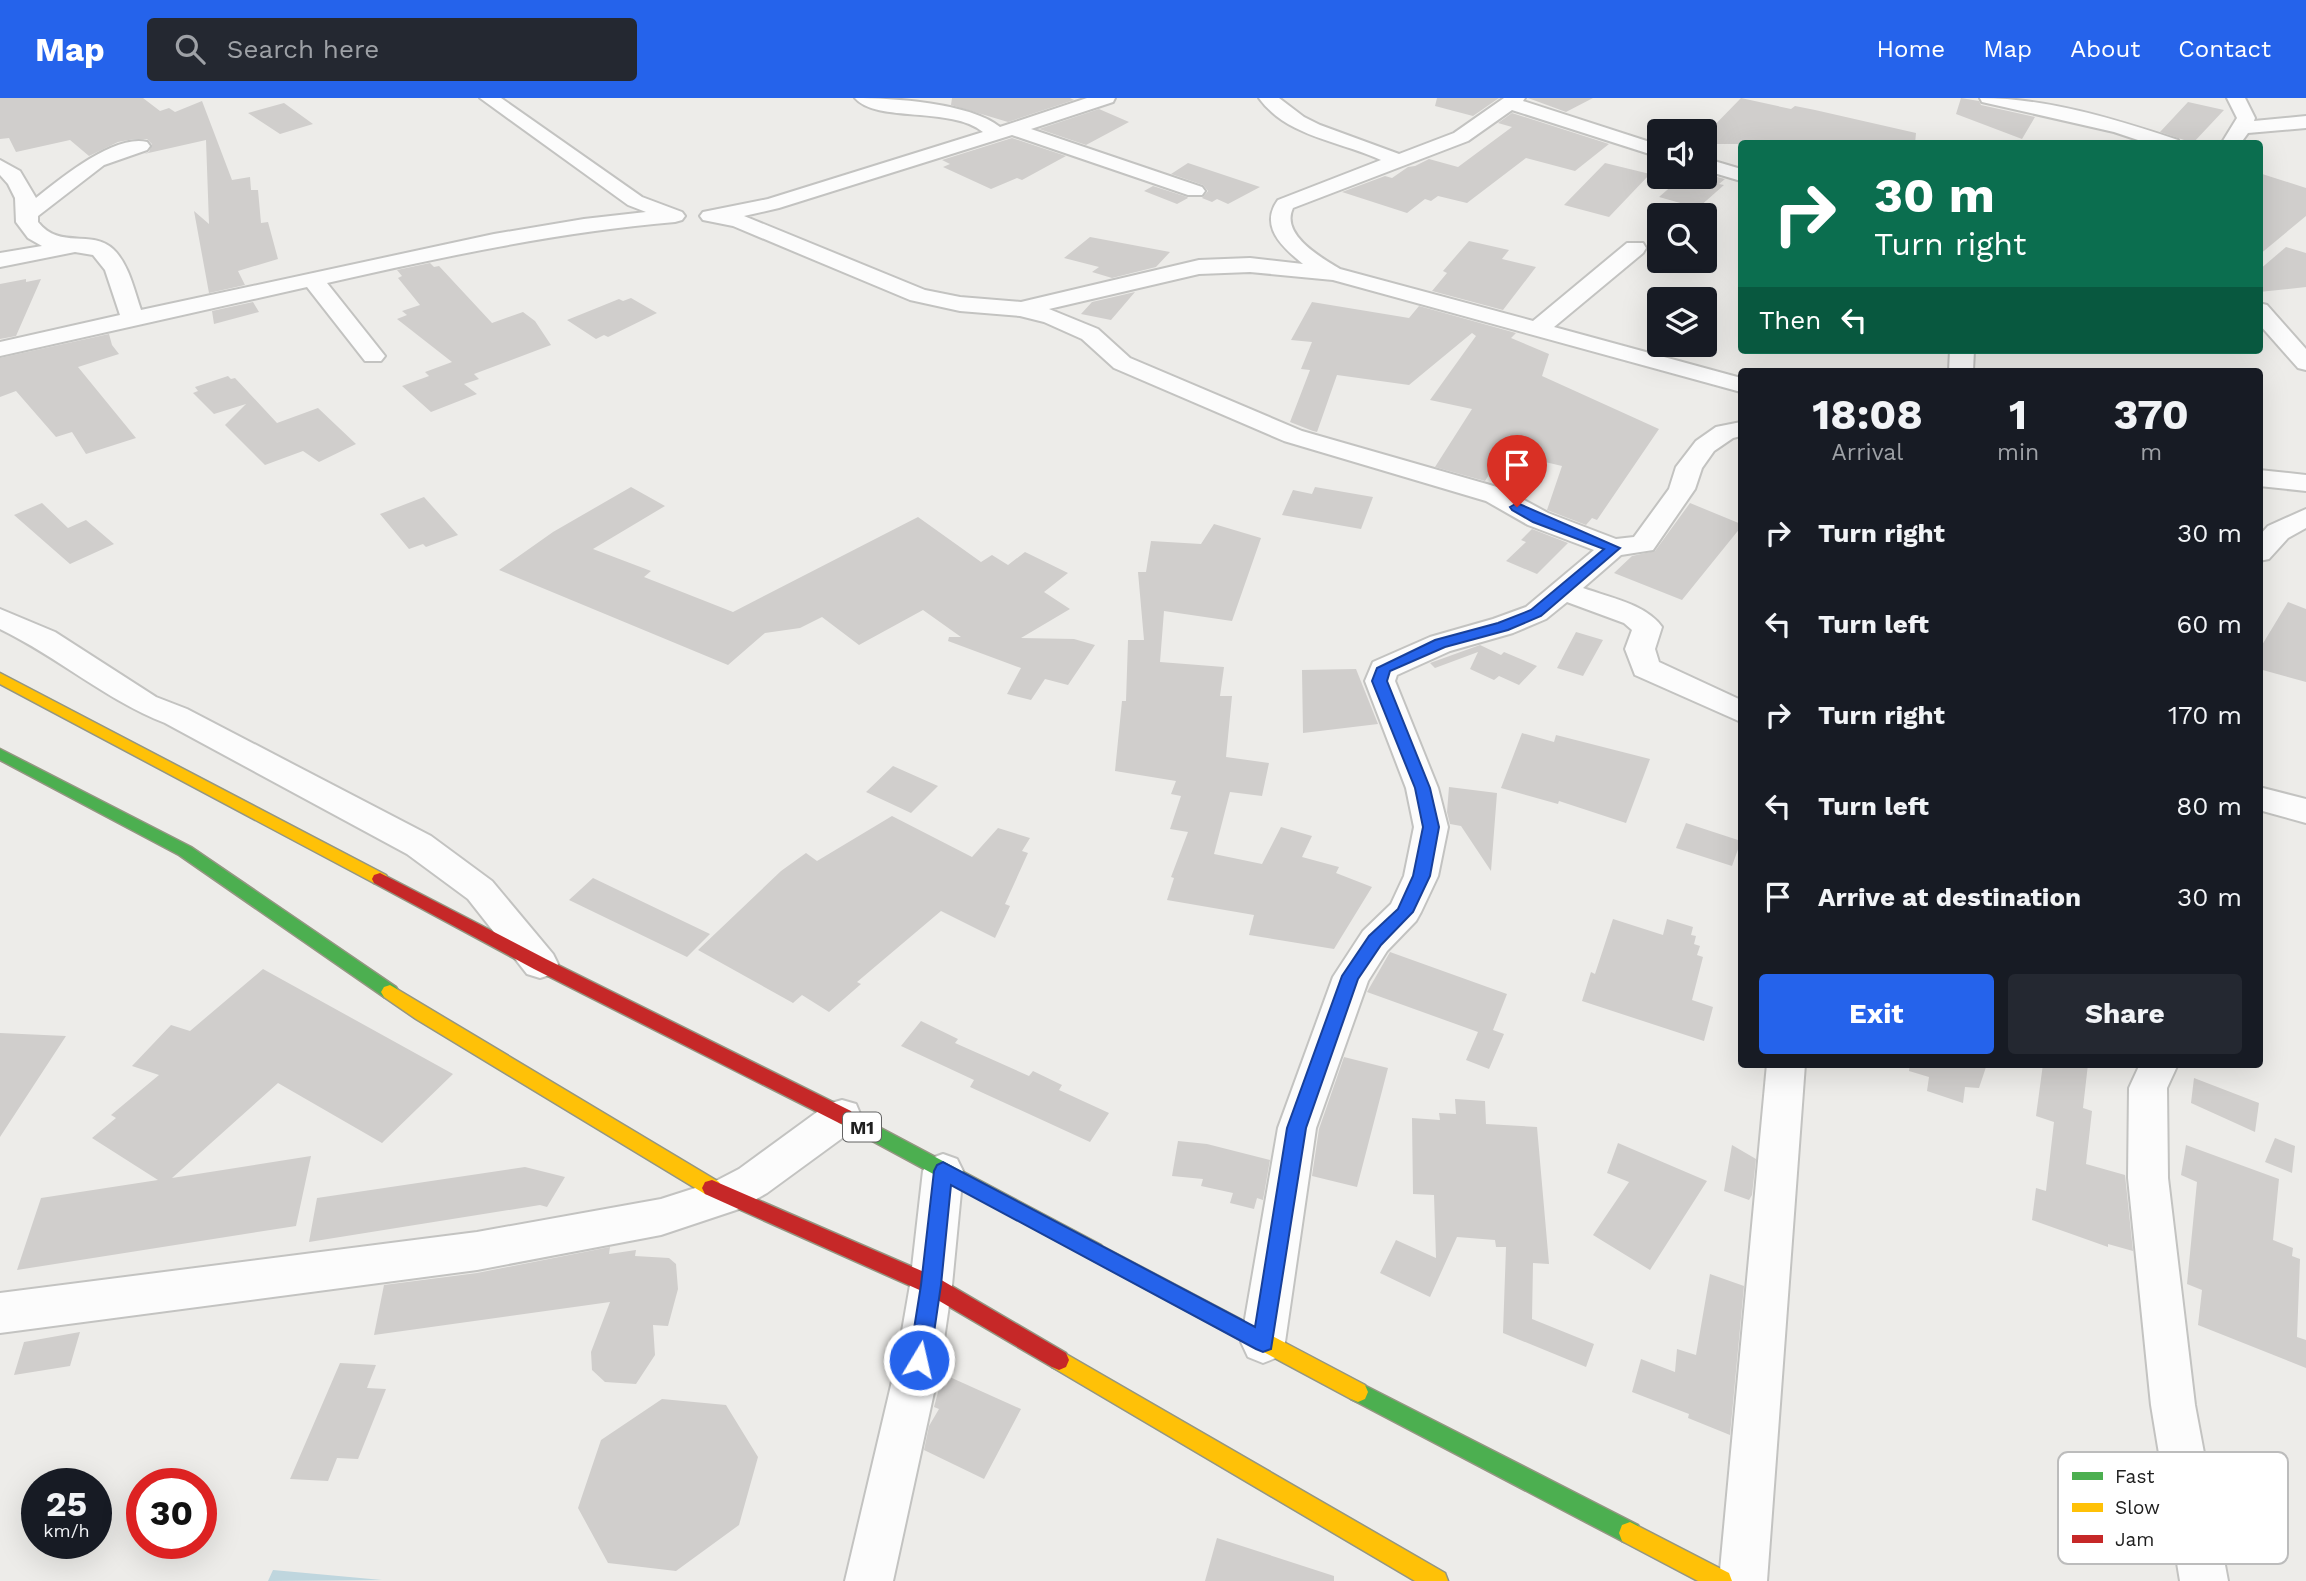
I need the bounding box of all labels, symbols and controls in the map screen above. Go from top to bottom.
search box [147,18,637,81]
text: Map [35,30,105,69]
icon: search [171,30,209,68]
text: Search here [227,34,379,64]
text: Home [1877,35,1945,63]
text: Map [1983,35,2032,63]
text: About [2070,35,2140,63]
text: Contact [2178,35,2271,63]
map controls [1647,119,1717,357]
button: sound [1647,119,1717,189]
text: 30 m [1874,166,1995,224]
icon: right [1759,168,1850,259]
button: search [1647,203,1717,273]
text: Turn right [1874,225,2026,263]
button: layers [1647,287,1717,357]
icon: left [1835,301,1873,339]
text: Then [1759,305,1821,335]
text: 18:08 [1812,390,1923,439]
text: 1 [2009,390,2027,439]
text: 370 [2114,390,2189,439]
pin [1487,435,1547,507]
text: Arrival [1832,439,1903,466]
text: min [1997,439,2039,466]
text: m [2140,439,2162,466]
icon: arrive [1498,446,1536,484]
icon: right [1759,514,1797,552]
text: Turn right [1818,518,1945,548]
text: 30 m [2177,518,2242,548]
icon: left [1759,605,1797,643]
text: Turn left [1818,609,1929,639]
text: 60 m [2176,609,2242,639]
icon: right [1759,696,1797,734]
text: Turn right [1818,700,1945,730]
text: 170 m [2168,700,2242,730]
icon: left [1759,787,1797,825]
text: Turn left [1818,791,1929,821]
text: 80 m [2176,791,2242,821]
icon: arrive [1759,878,1797,916]
text: Arrive at destination [1818,882,2081,912]
text: 30 m [2177,882,2242,912]
button: Exit [1759,974,1994,1054]
button: Share [2008,974,2242,1054]
road number: M1 [843,1112,881,1142]
position arrow [882,1323,956,1397]
legend [2058,1452,2288,1564]
text: Fast [2115,1465,2154,1488]
speed limit sign: 30 [126,1468,217,1559]
text: 25 [46,1483,87,1525]
text: Slow [2115,1496,2160,1519]
text: km/h [43,1520,90,1541]
text: Jam [2115,1528,2154,1551]

